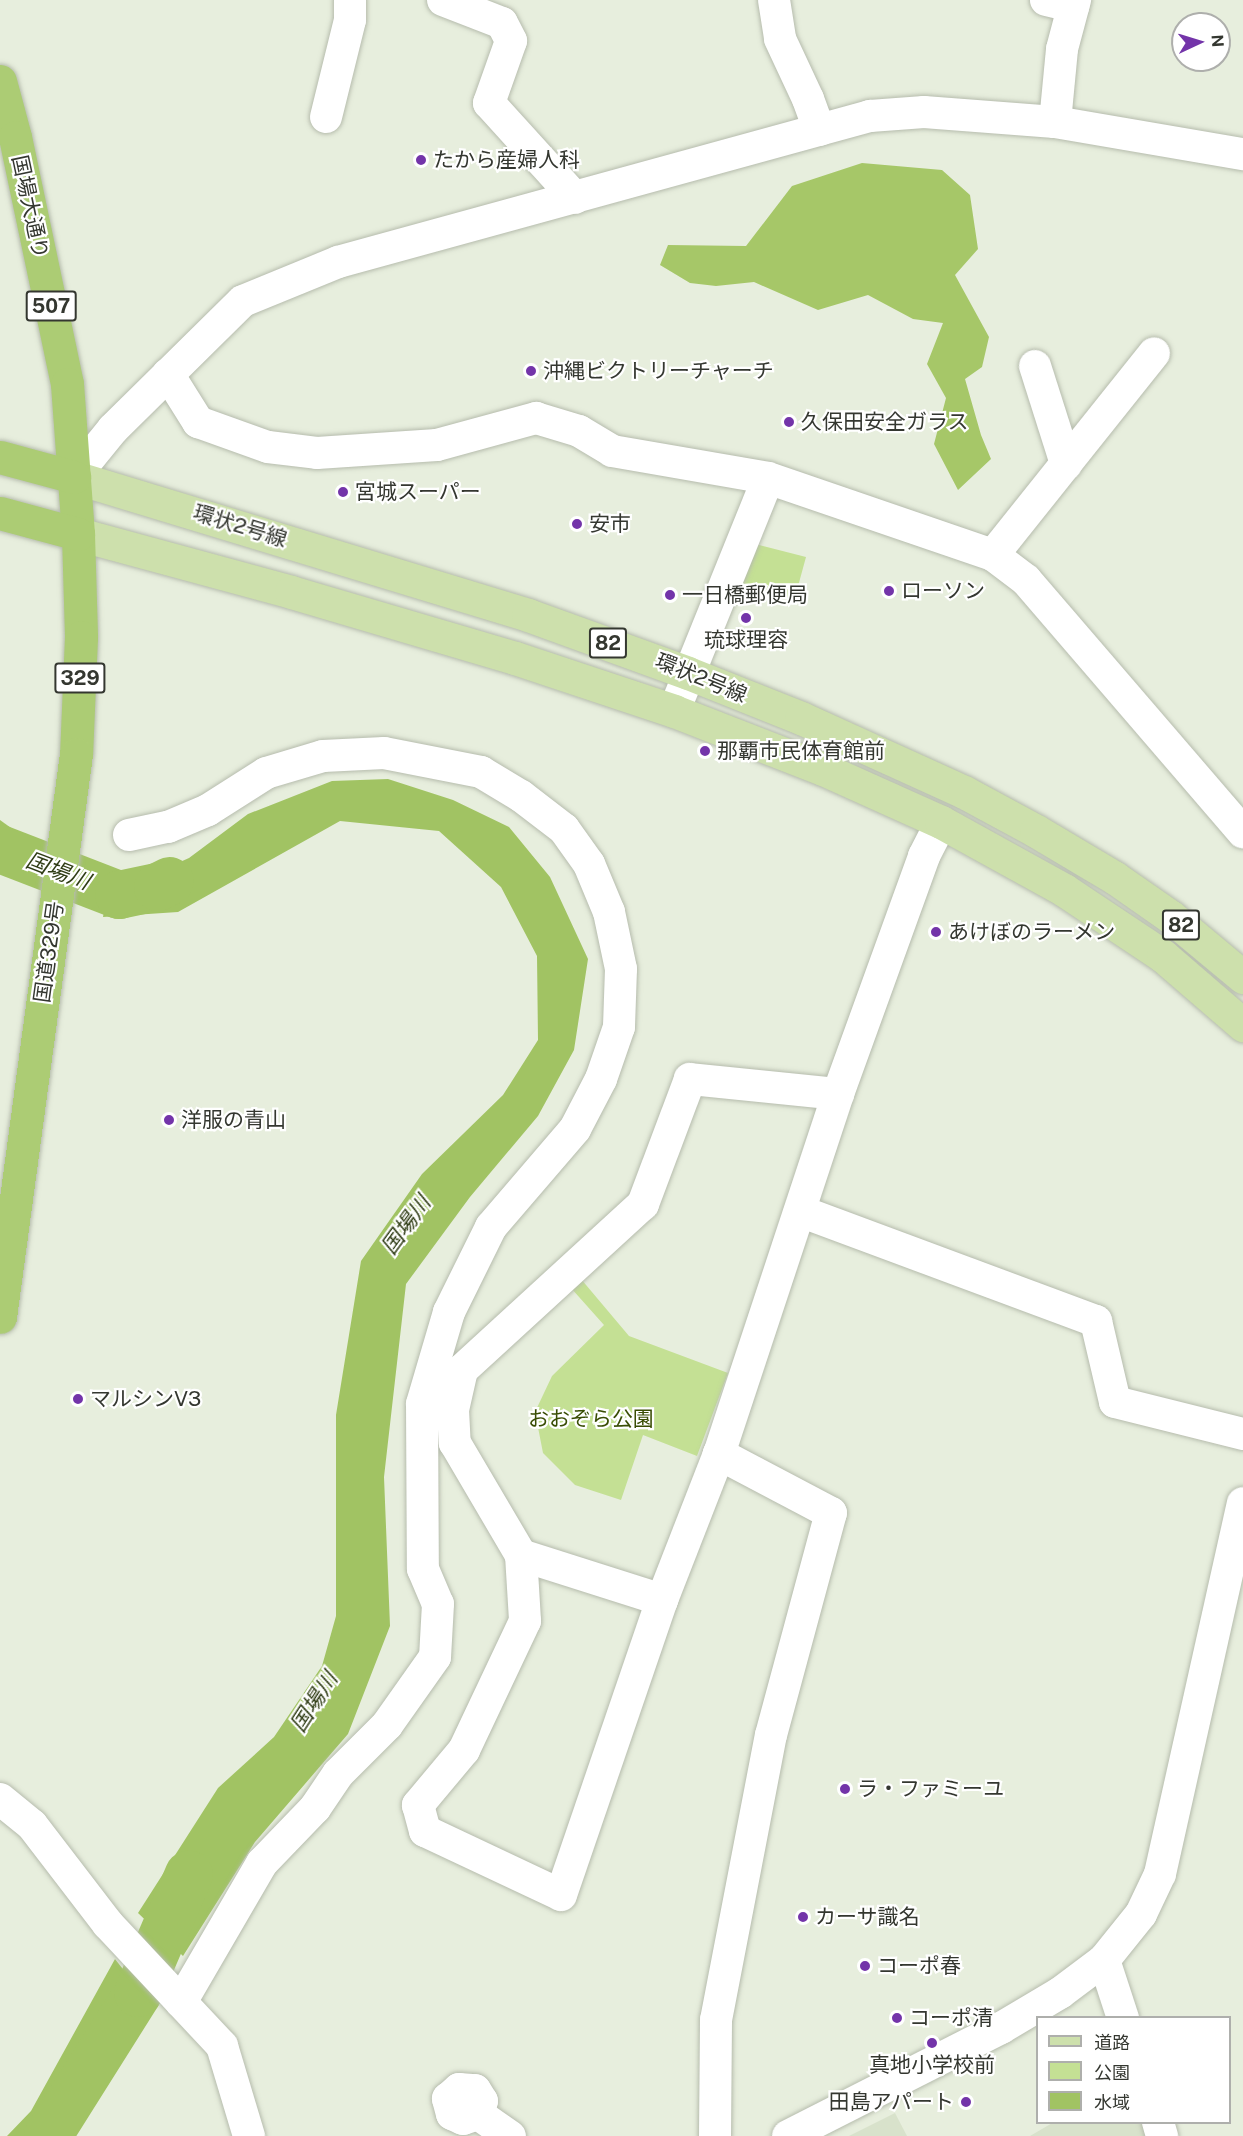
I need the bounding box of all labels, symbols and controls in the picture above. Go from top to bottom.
north arrow [1171,12,1231,72]
text: N [1208,34,1227,48]
place label: たから産婦人科 [433,147,580,173]
street label: 国場大通り [7,153,53,261]
marker: たから産婦人科 [414,153,428,167]
road number: 507 [26,289,76,323]
place label: 沖縄ビクトリーチャーチ [543,358,774,384]
marker: 沖縄ビクトリーチャーチ [524,364,538,378]
place label: 久保田安全ガラス [801,409,969,435]
marker: 久保田安全ガラス [782,415,796,429]
place label: 宮城スーパー [355,479,481,505]
marker: 宮城スーパー [336,485,350,499]
street label: 環状2号線 [190,500,290,552]
place label: 安市 [589,511,631,537]
marker: 安市 [570,517,584,531]
place label: ローソン [901,578,985,604]
place label: 一日橋郵便局 [682,582,808,608]
marker: ローソン [882,584,896,598]
marker: 一日橋郵便局 [663,588,677,602]
marker: 琉球理容 [739,611,753,625]
road number: 82 [588,626,628,660]
place label: 琉球理容 [704,627,788,653]
street label: 環状2号線 [652,648,750,708]
road number: 329 [53,661,107,695]
place label: 那覇市民体育館前 [717,738,885,764]
marker: 那覇市民体育館前 [698,744,712,758]
water label: 国場川 [22,847,94,895]
street label: 国道329号 [29,900,69,1004]
road number: 82 [1162,908,1200,942]
place label: あけぼのラーメン [948,919,1116,945]
marker: あけぼのラーメン [929,925,943,939]
place label: 洋服の青山 [181,1107,286,1133]
marker: 洋服の青山 [162,1113,176,1127]
water label: 国場川 [376,1191,436,1259]
place label: マルシンV3 [90,1386,201,1412]
marker: マルシンV3 [71,1392,85,1406]
park label: おおぞら公園 [528,1406,654,1432]
water label: 国場川 [285,1667,343,1737]
place label: ラ・ファミーユ [857,1776,1004,1802]
marker: ラ・ファミーユ [838,1782,852,1796]
place label: カーサ識名 [815,1904,920,1930]
marker: カーサ識名 [796,1910,810,1924]
place label: コーポ春 [877,1953,961,1979]
marker: コーポ春 [858,1959,872,1973]
place label: コーポ清 [909,2005,993,2031]
marker: コーポ清 [890,2011,904,2025]
legend [1036,2016,1231,2124]
text: 道路 [1094,2032,1130,2053]
marker: 真地小学校前 [925,2036,939,2050]
place label: 真地小学校前 [869,2052,995,2078]
text: 公園 [1094,2062,1130,2083]
place label: 田島アパート [828,2089,954,2115]
text: 水域 [1094,2092,1130,2113]
marker: 田島アパート [959,2095,973,2109]

